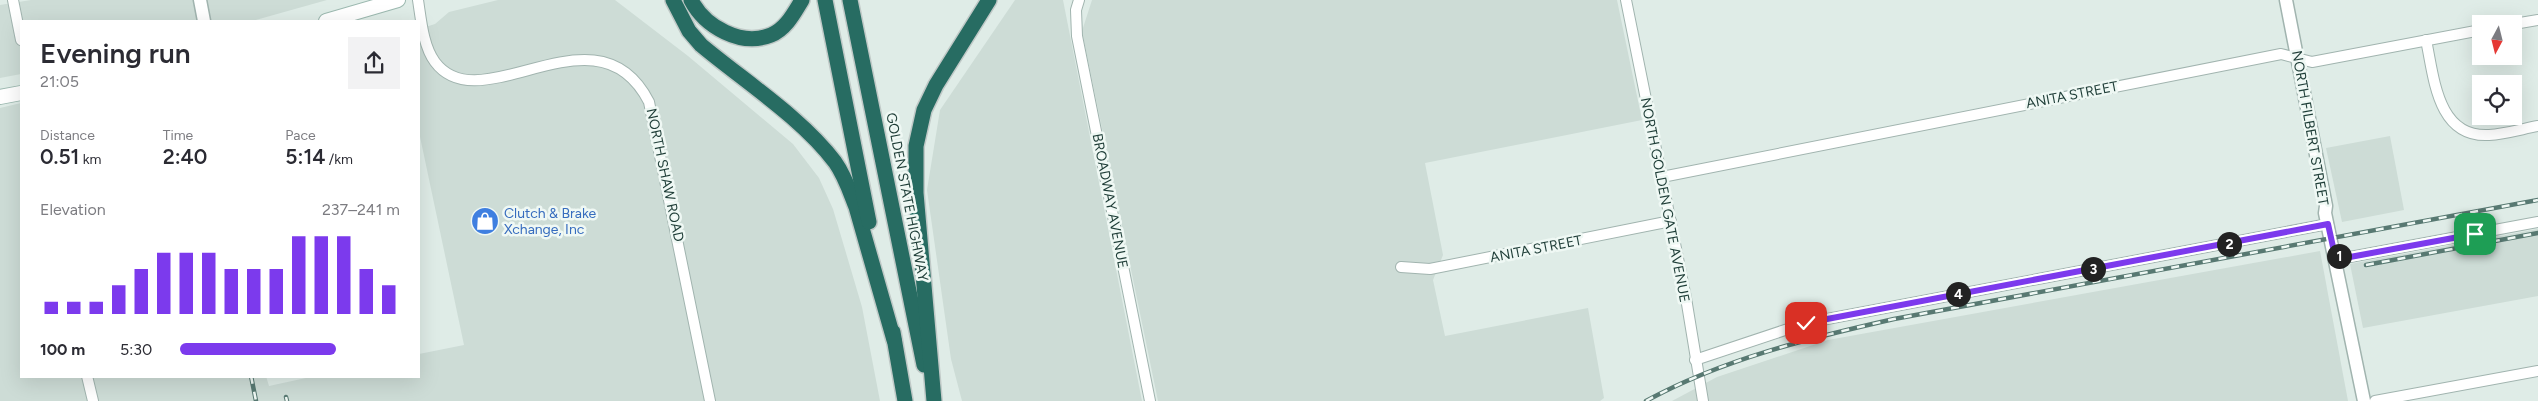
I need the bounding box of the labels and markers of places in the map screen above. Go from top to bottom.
place label: Clutch & Brake Xchange, Inc [504,205,597,238]
shop icon: Clutch & Brake Xchange, Inc [470,206,500,236]
pin [2454,213,2496,255]
pin: 2 [2216,232,2242,256]
pin: 1 [2326,244,2352,268]
pin: 3 [2080,256,2106,282]
pin: 4 [1946,282,1970,306]
pin [1785,302,1827,344]

